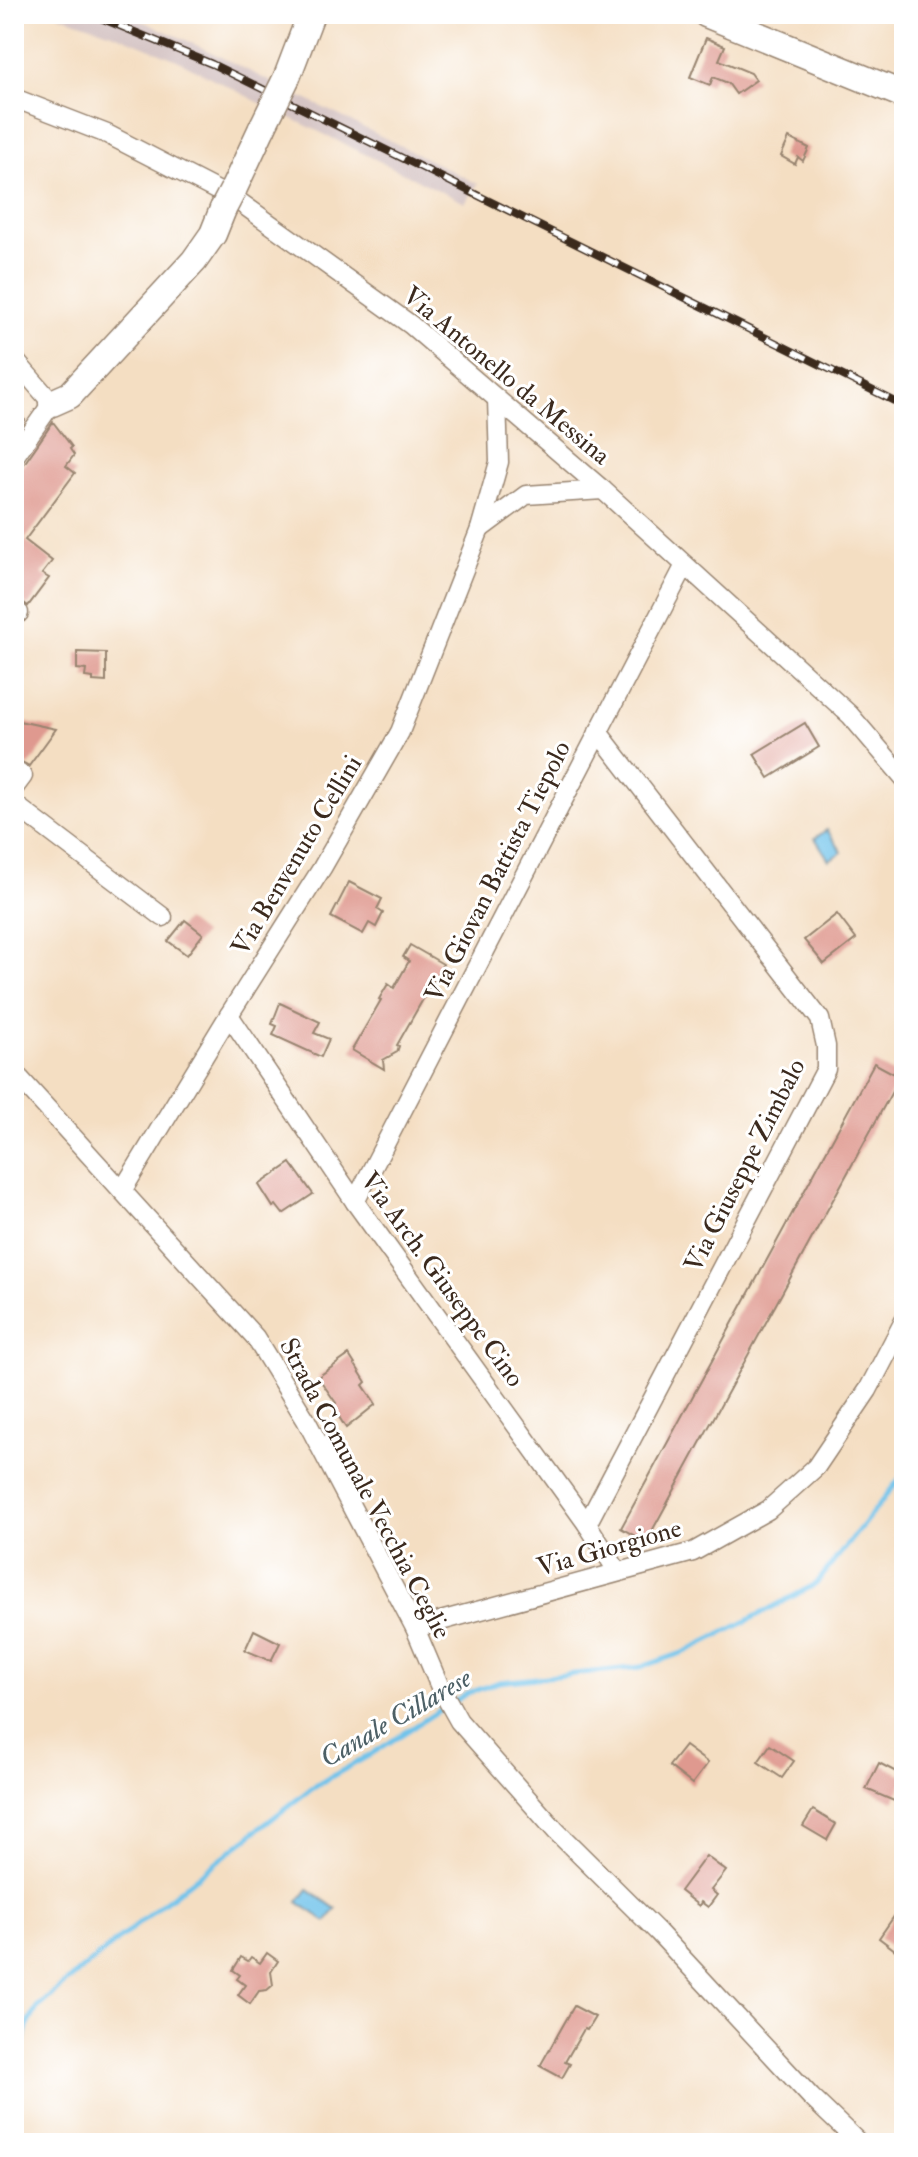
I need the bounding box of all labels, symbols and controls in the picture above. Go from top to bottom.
street label: Via Antonello da Messina [396,280,617,472]
street label: Via Giovan Battista Tiepolo [418,735,579,1008]
street label: Via Benvenuto Cellini [225,750,369,961]
street label: Via Giuseppe Zimbalo [677,1054,813,1278]
street label: Via Arch. Giuseppe Cino [353,1166,531,1394]
street label: Strada Comunale Vecchia Ceglie [272,1333,458,1644]
street label: Via Giorgione [533,1512,685,1584]
water label: Canale Cillarese [314,1660,478,1776]

